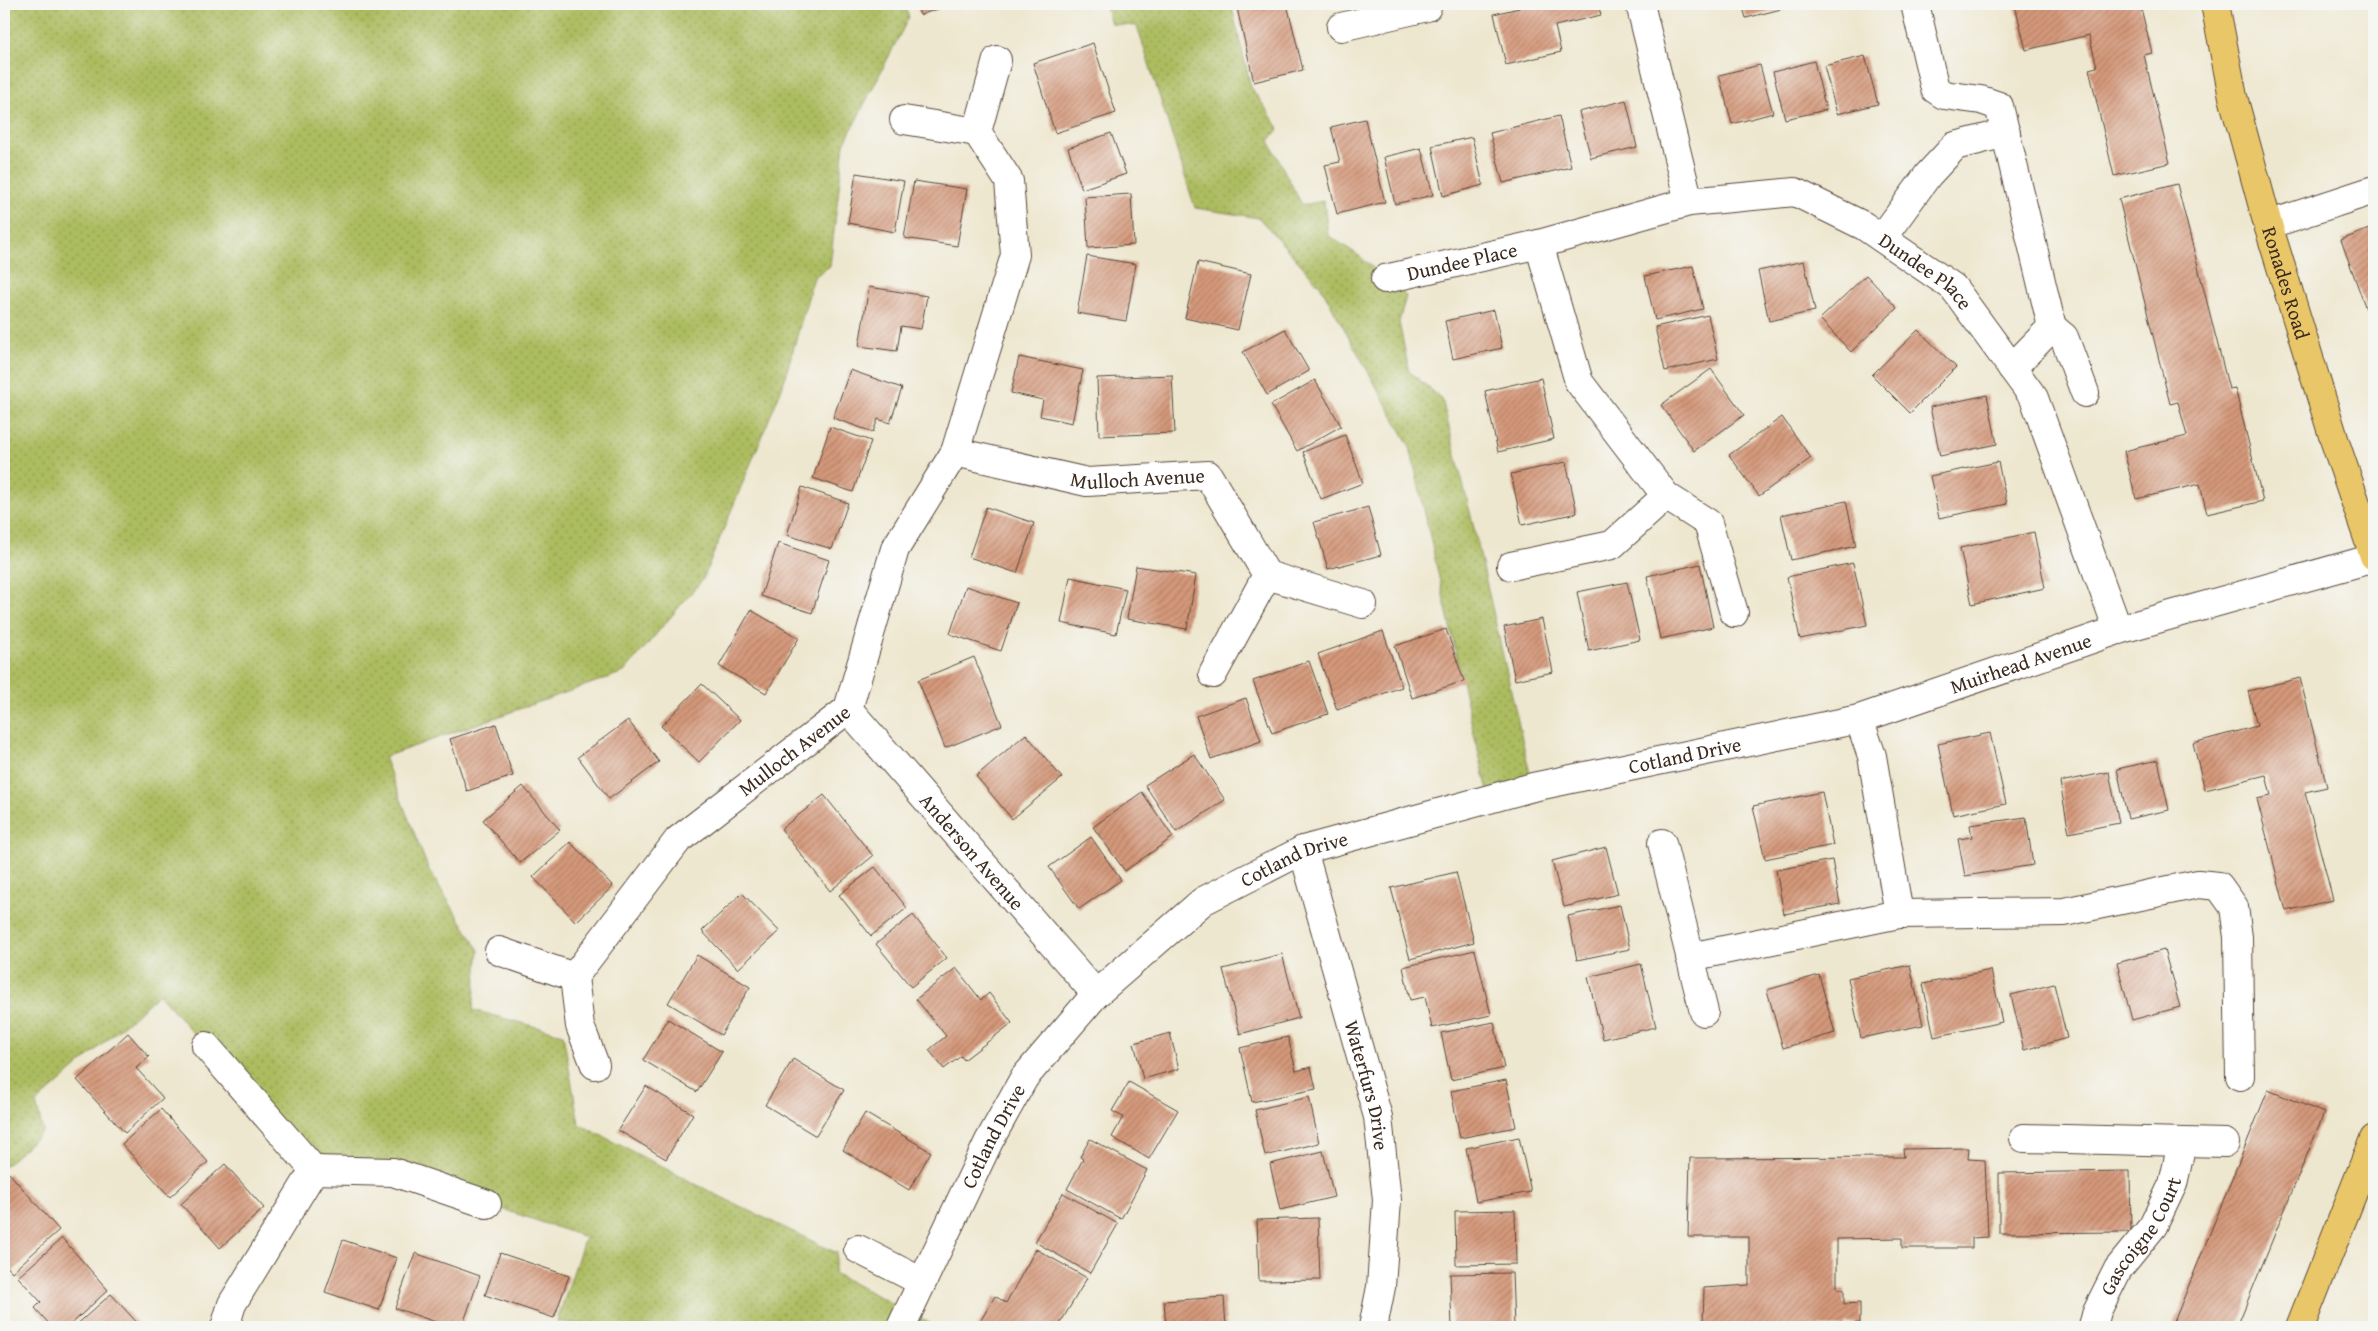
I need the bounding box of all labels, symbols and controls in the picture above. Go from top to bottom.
street label: Ronades Road [2255,223,2318,343]
street label: Dundee Place [1873,225,1980,316]
street label: Dundee Place [1404,234,1520,288]
street label: Mulloch Avenue [1068,460,1205,496]
street label: Muirhead Avenue [1946,625,2095,701]
street label: Mulloch Avenue [732,697,856,802]
street label: Cotland Drive [1626,729,1744,781]
street label: Anderson Avenue [913,786,1032,916]
street label: Cotland Drive [1235,823,1351,894]
street label: Waterfurs Drive [1338,1017,1396,1152]
street label: Cotland Drive [954,1078,1032,1193]
street label: Gascoigne Court [2092,1174,2188,1300]

